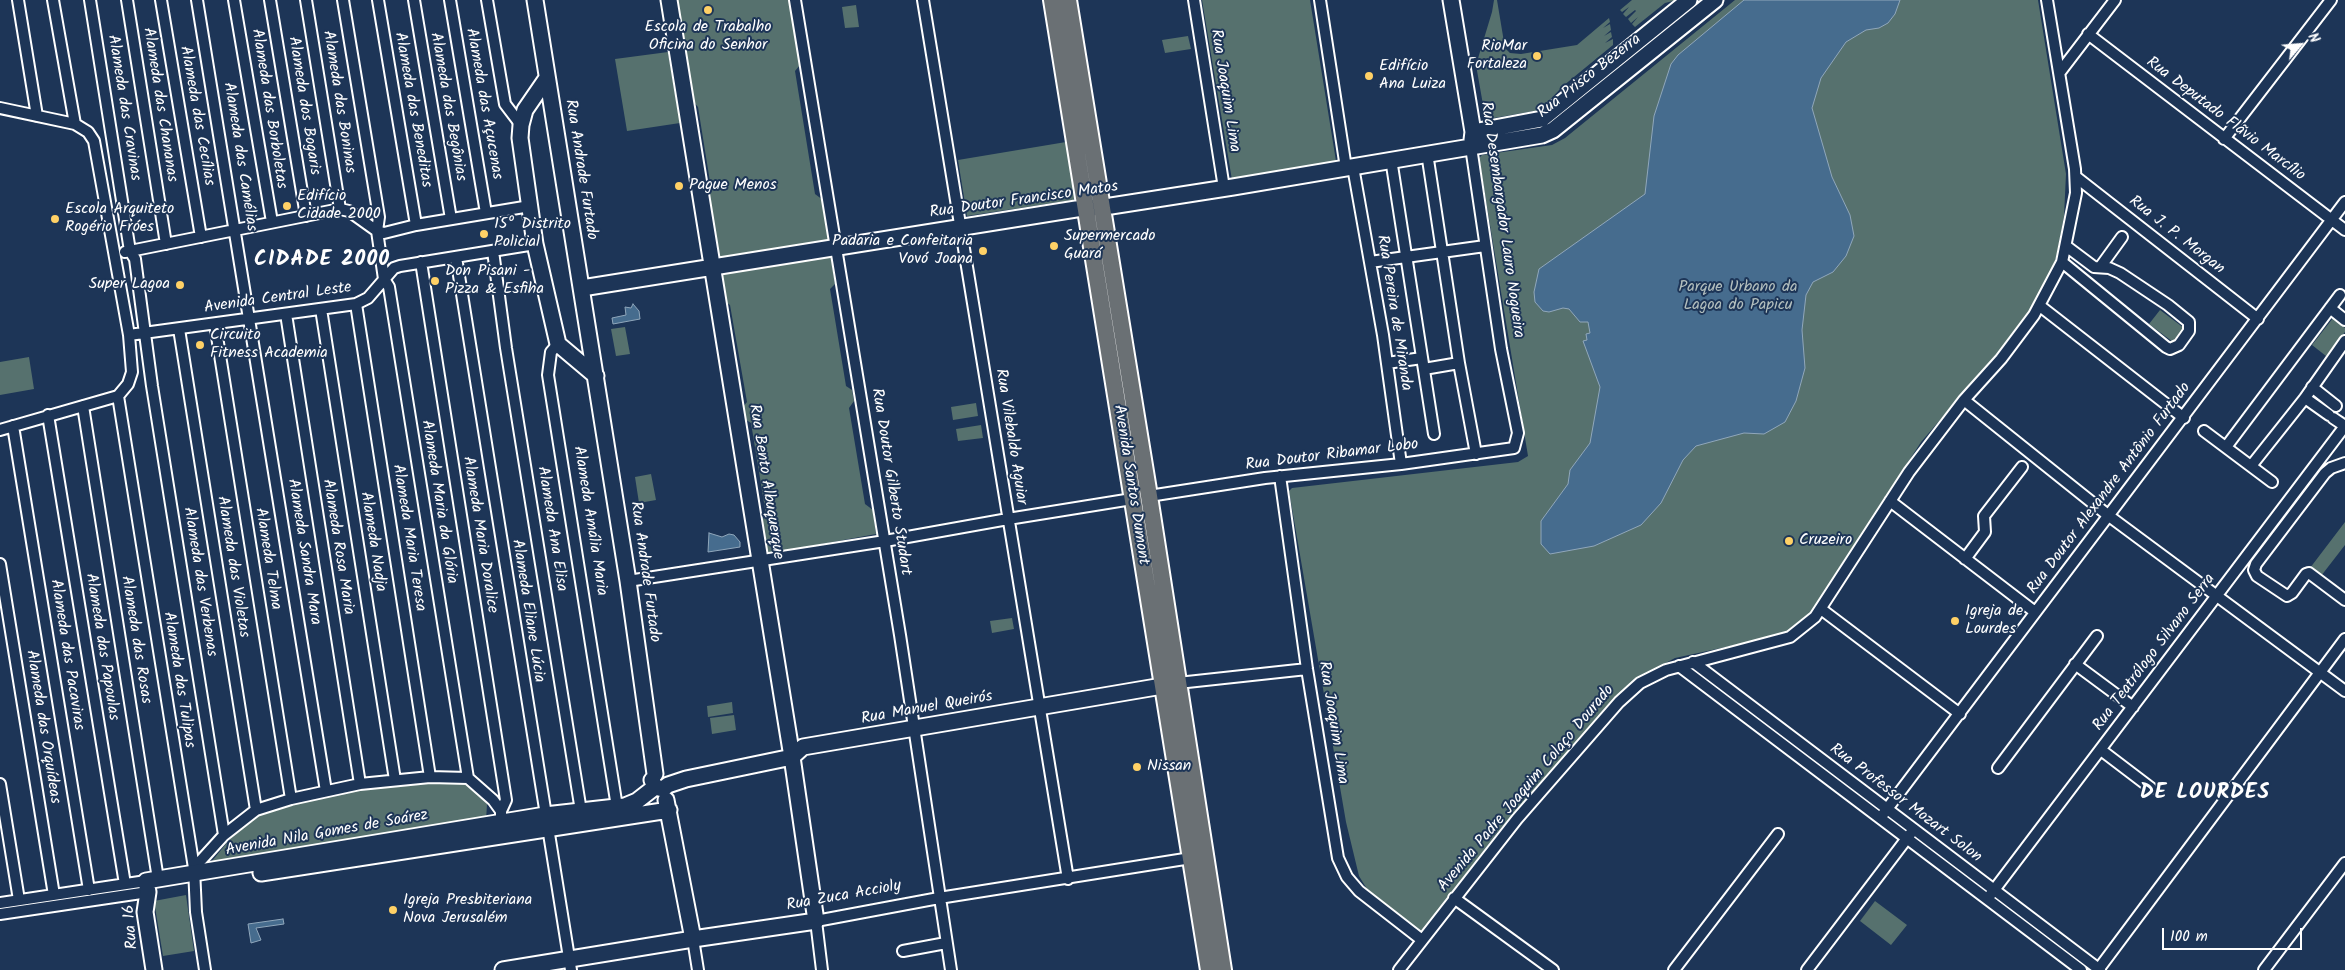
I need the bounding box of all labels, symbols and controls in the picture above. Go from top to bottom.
marker: Escola de Trabalho Oficina do Senhor [702,4,714,16]
place label: Escola de Trabalho Oficina do Senhor [645,18,771,56]
north arrow [2275,20,2325,70]
street label: Alameda das Chananas [137,26,181,184]
street label: Alameda das Açucenas [460,27,506,181]
street label: Alameda das Borboletas [246,28,290,190]
street label: Rua Joaquim Lima [1205,28,1243,154]
street label: Alameda das Boninas [317,29,359,175]
text: N [2302,29,2325,47]
street label: Alameda das Beneditas [389,31,435,189]
street label: Alameda das Begônias [424,31,470,183]
street label: Rua Prisco Bezerra [1534,31,1646,123]
street label: Alameda das Cravinas [102,34,144,182]
street label: Alameda dos Bogaris [283,35,323,177]
place label: RioMar Fortaleza [1467,37,1527,75]
street label: Alameda das Cecílias [174,45,218,187]
marker: RioMar Fortaleza [1531,50,1543,62]
street label: Rua Deputado Flãvio Marcílio [2142,54,2308,186]
place label: Edifício Ana Luiza [1379,57,1446,95]
marker: Edifício Ana Luiza [1363,70,1375,82]
street label: Alameda das Camélias [218,81,260,233]
street label: Rua Andrade Furtado [559,98,601,242]
street label: Rua Desembargador Lauro Nogueira [1475,101,1527,339]
place label: Pague Menos [689,176,777,196]
street label: Rua Doutor Francisco Matos [929,178,1119,224]
marker: Pague Menos [673,180,685,192]
place label: Edifício Cidade 2000 [297,187,381,225]
street label: Rua J. P. Morgan [2124,193,2228,279]
place label: Escola Arquiteto Rogério Fróes [65,200,174,238]
marker: Edifício Cidade 2000 [281,200,293,212]
marker: Escola Arquiteto Rogério Fróes [49,213,61,225]
place label: 15º Distrito Policial [494,215,571,253]
place label: Supermercado Guará [1064,227,1155,265]
marker: 15º Distrito Policial [478,228,490,240]
place label: Padaria e Confeitaria Vovó Joana [832,232,973,270]
street label: Rua Pereira de Miranda [1371,234,1415,392]
marker: Supermercado Guará [1048,240,1060,252]
marker: Padaria e Confeitaria Vovó Joana [977,245,989,257]
district label: CIDADE 2000 [253,248,391,274]
place label: Don Pisani - Pizza & Esfiha [445,262,544,300]
place label: Super Lagoa [89,275,170,295]
marker: Don Pisani - Pizza & Esfiha [429,275,441,287]
park label: Parque Urbano da Lagoa do Papicu [1679,278,1797,316]
marker: Super Lagoa [174,279,186,291]
street label: Avenida Central Leste [203,279,353,319]
place label: Circuito Fitness Academia [210,326,328,364]
marker: Circuito Fitness Academia [194,339,206,351]
street label: Rua Vilebaldo Aguiar [990,368,1030,506]
street label: Rua Doutor Alexandre Antônio Furtado [2024,379,2196,599]
street label: Rua Doutor Gilberto Studart [866,387,914,577]
street label: Rua Bento Albuquerque [743,403,787,561]
street label: Avenida Santos Dumont [1108,404,1152,566]
street label: Alameda Maria da Glória [416,419,460,585]
street label: Rua Doutor Ribamar Lobo [1244,436,1420,476]
street label: Alameda Amália Maria [568,445,610,597]
street label: Alameda Maria Doralice [457,455,501,615]
street label: Alameda Maria Teresa [387,463,429,613]
street label: Alameda Ana Elisa [532,465,570,593]
street label: Alameda Sandra Mara [282,478,324,626]
street label: Alameda Rosa Maria [317,478,357,616]
street label: Alameda Nadja [355,491,389,593]
street label: Alameda das Violetas [211,495,253,639]
street label: Rua Andrade Furtado [625,500,663,644]
street label: Alameda das Verbenas [178,506,220,658]
street label: Alameda Telma [249,507,285,611]
place label: Cruzeiro [1799,531,1852,551]
marker: Cruzeiro [1783,535,1795,547]
street label: Alameda Eliane Lúcia [506,538,548,684]
street label: Rua Teatrólogo Silvano Serra [2090,571,2220,735]
street label: Alameda das Papoulas [80,572,122,722]
street label: Alameda das Rosas [115,575,155,705]
street label: Alameda das Pacaviras [45,578,87,732]
place label: Igreja de Lourdes [1965,602,2023,640]
street label: Alameda das Tulipas [158,611,198,749]
marker: Igreja de Lourdes [1949,615,1961,627]
street label: Alameda das Orquídeas [20,649,64,805]
street label: Rua Joaquim Lima [1313,660,1351,786]
street label: Avenida Padre Joaquim Colaço Dourado [1435,682,1619,896]
street label: Rua Manuel Queirós [860,688,994,730]
street label: Rua Professor Mozart Solon [1825,740,1985,868]
place label: Nissan [1147,757,1191,777]
marker: Nissan [1131,761,1143,773]
district label: DE LOURDES [2139,781,2271,807]
street label: Avenida Nila Gomes de Soárez [224,807,430,861]
street label: Rua Zuca Accioly [785,877,903,917]
place label: Igreja Presbiteriana Nova Jerusalém [403,891,532,929]
street label: Rua 16 [120,904,144,950]
marker: Igreja Presbiteriana Nova Jerusalém [387,904,399,916]
scale bar [2165,918,2305,950]
text: 100 m [2170,925,2208,949]

